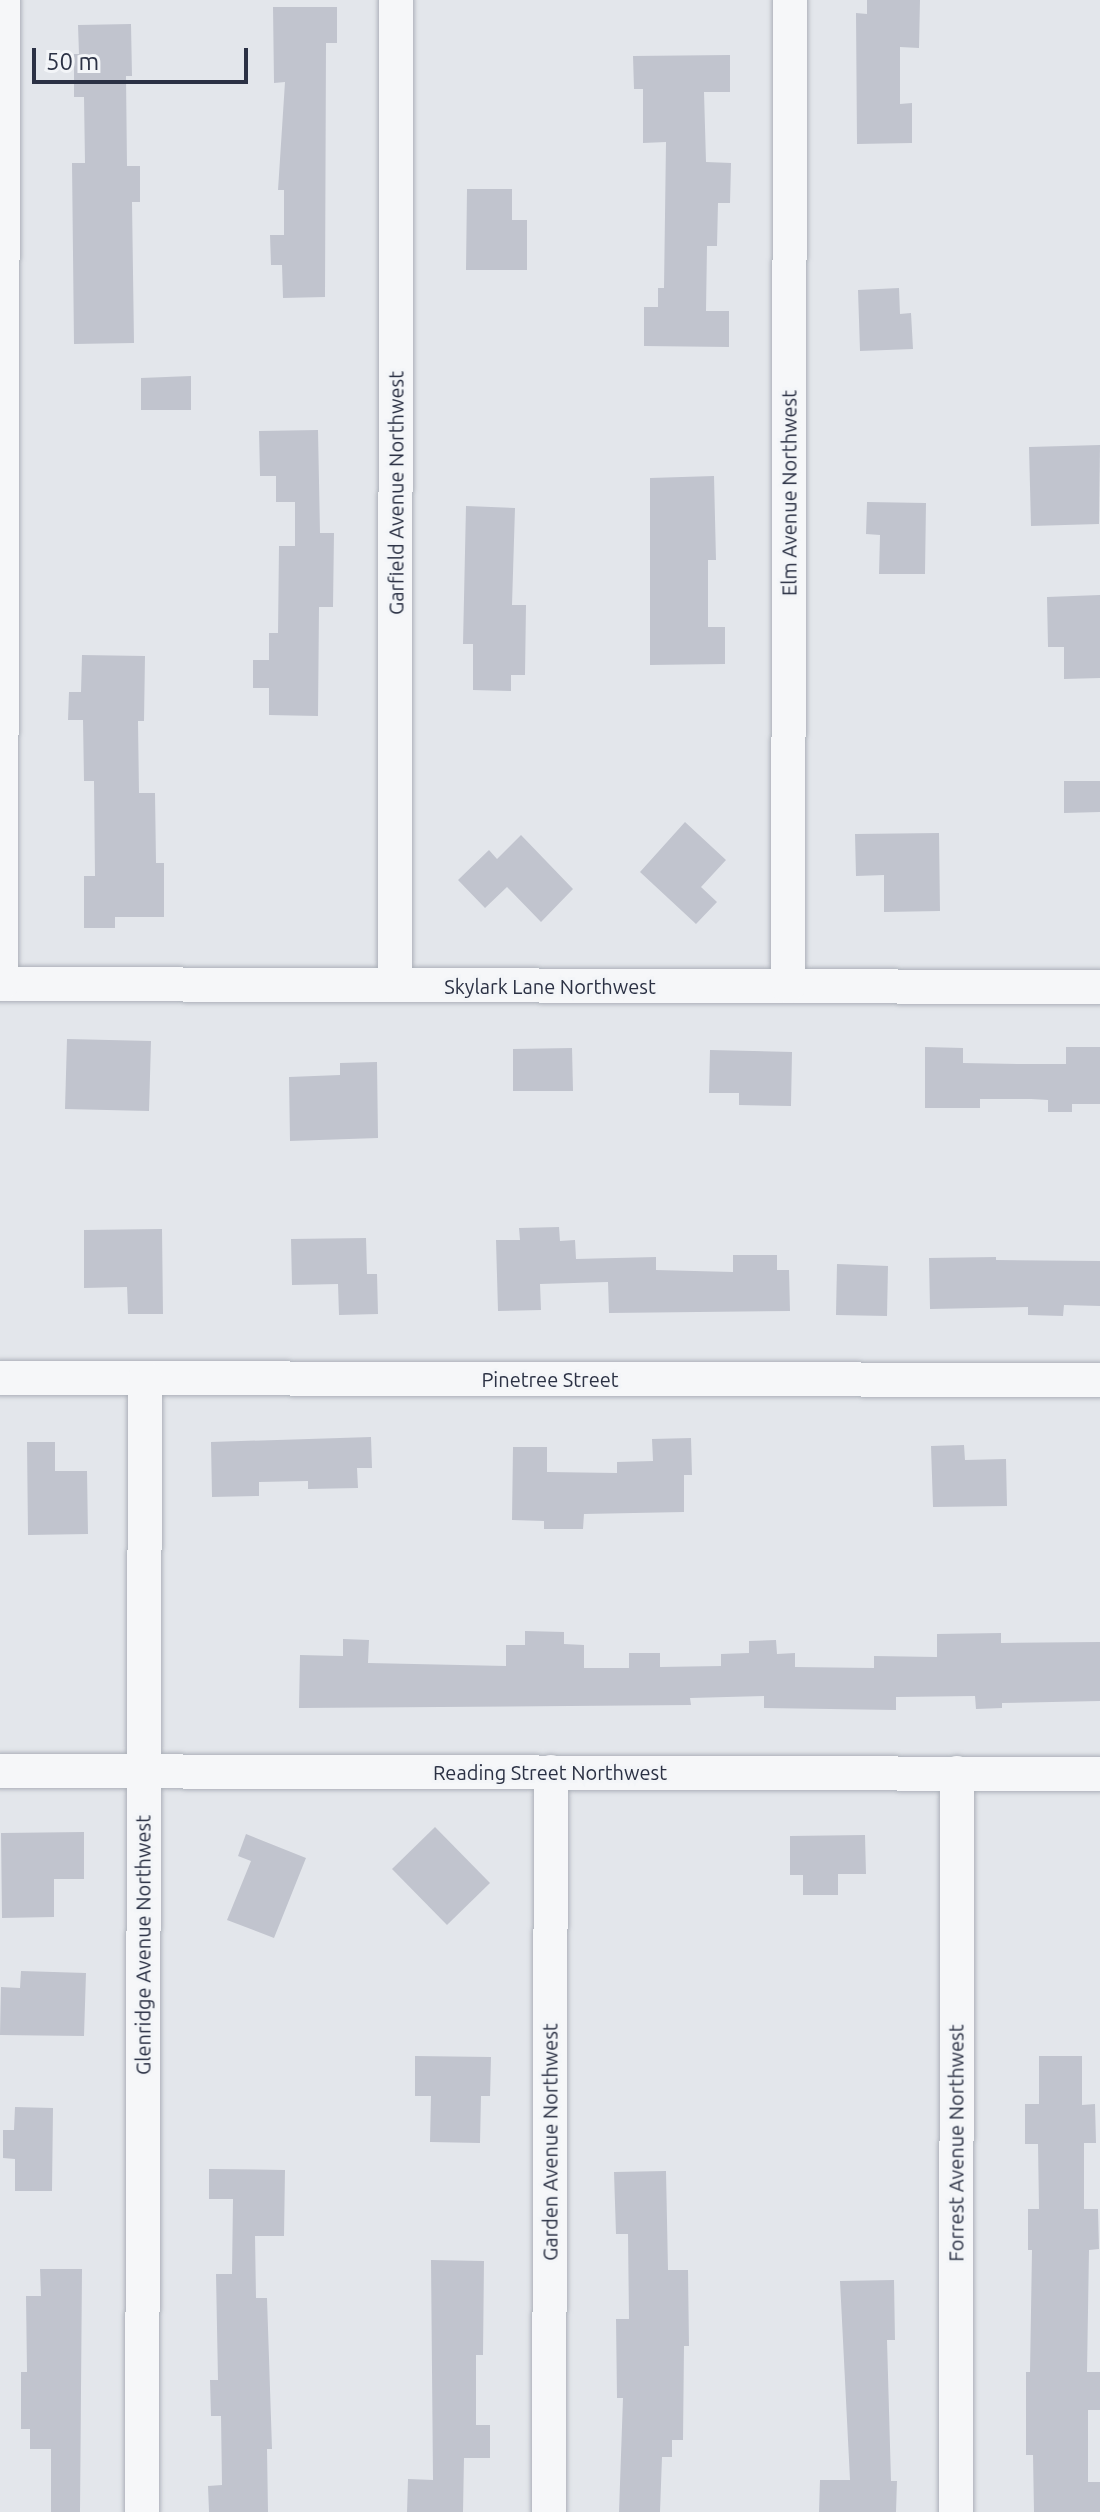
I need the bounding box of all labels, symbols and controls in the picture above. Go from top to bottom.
scale bar [36,32,252,82]
text: 50 m [46,48,99,75]
street label: Garfield Avenue Northwest [384,371,408,615]
street label: Elm Avenue Northwest [777,390,801,596]
street label: Skylark Lane Northwest [444,974,656,998]
street label: Pinetree Street [481,1367,619,1391]
street label: Reading Street Northwest [433,1760,667,1784]
street label: Glenridge Avenue Northwest [131,1815,155,2075]
street label: Garden Avenue Northwest [538,2023,562,2261]
street label: Forrest Avenue Northwest [944,2024,968,2262]

